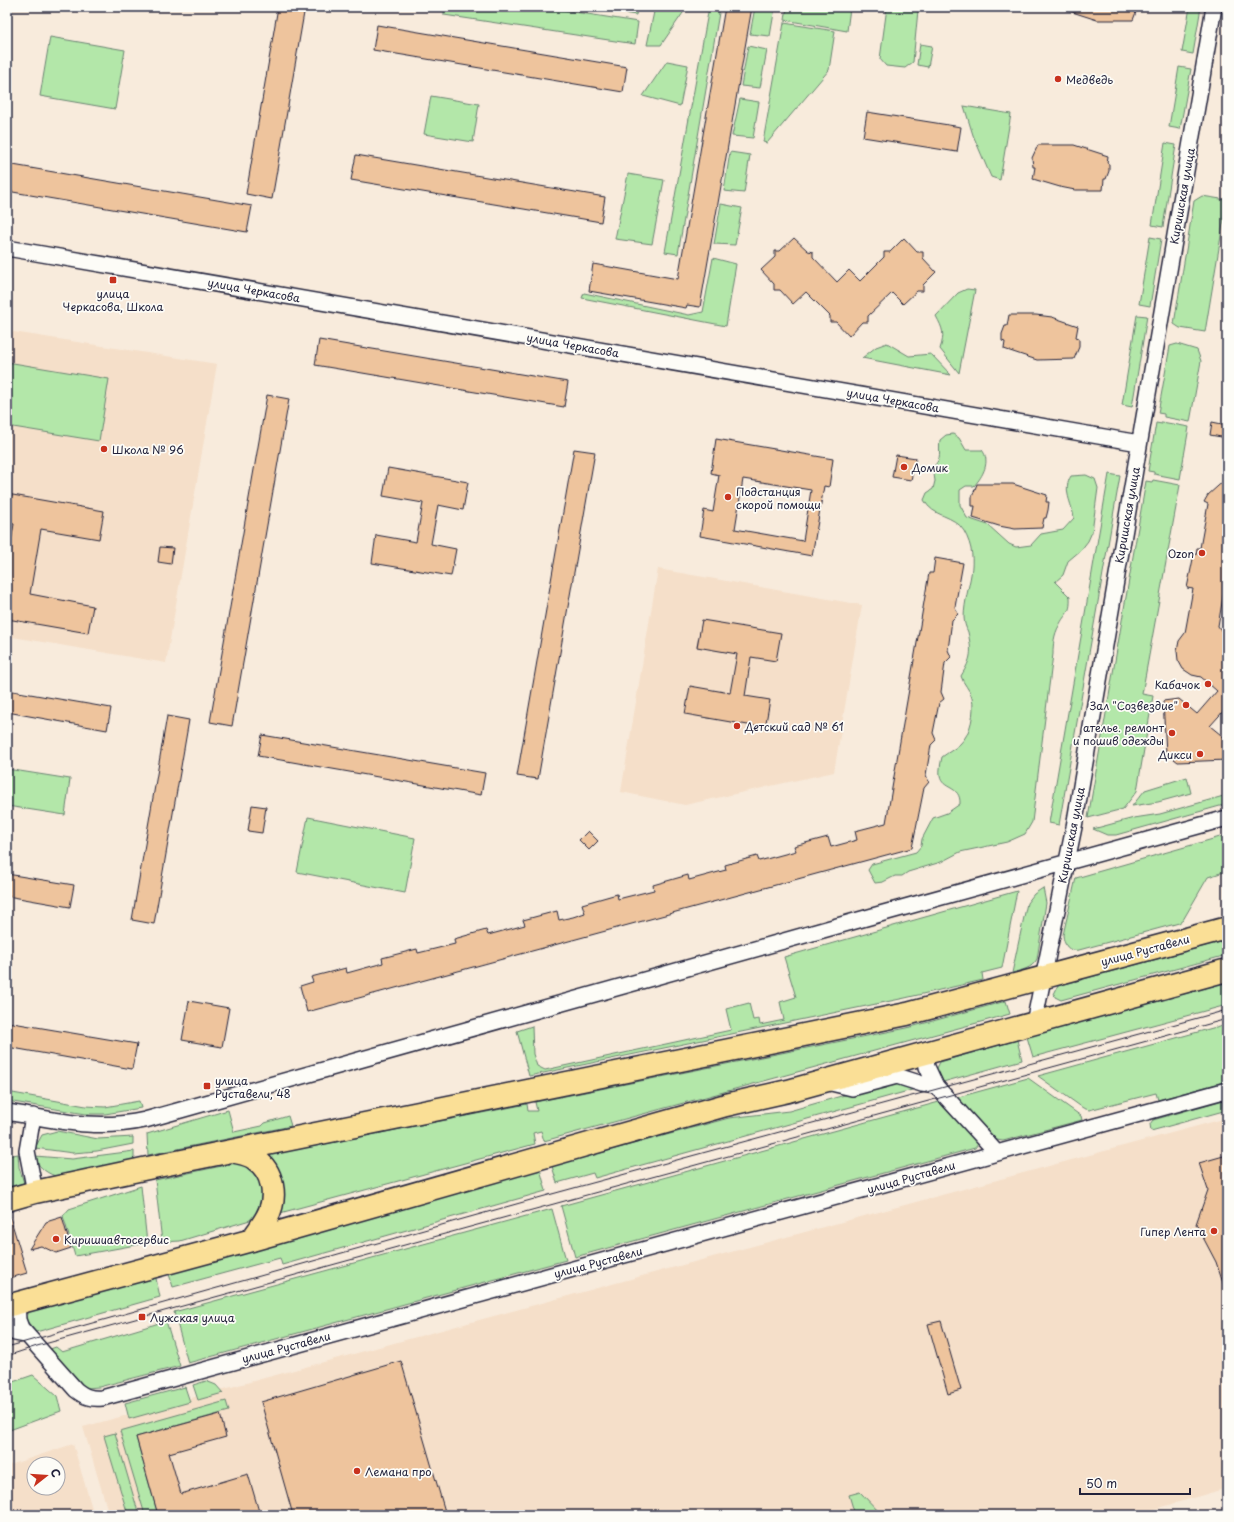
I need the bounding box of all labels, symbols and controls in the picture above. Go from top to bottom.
place label: Медведь [1066,71,1113,88]
marker: Медведь [1053,74,1063,84]
street label: Киришская улица [1165,146,1199,246]
street label: улица Черкасова [206,273,302,307]
marker: улица Черкасова, Школа [108,275,118,285]
place label: улица Черкасова, Школа [63,285,164,315]
street label: улица Черкасова [525,328,621,362]
street label: улица Черкасова [845,383,941,417]
place label: Школа № 96 [112,441,184,458]
marker: Школа № 96 [99,444,109,454]
place label: Домик [911,459,949,476]
marker: Домик [899,462,909,472]
street label: Киришская улица [1110,465,1144,565]
place label: Подстанция скорой помощи [736,483,821,513]
marker: Подстанция скорой помощи [723,492,733,502]
place label: Ozon [1168,545,1194,562]
marker: Ozon [1197,548,1207,558]
place label: Кабачок [1155,676,1200,693]
marker: Кабачок [1203,679,1213,689]
place label: Зал "Созвездие" [1090,697,1178,714]
marker: Зал "Созвездие" [1181,700,1191,710]
place label: Детский сад № 61 [744,718,844,735]
place label: ателье. ремонт и пошив одежды [1073,719,1165,749]
marker: Детский сад № 61 [732,721,742,731]
marker: ателье. ремонт и пошив одежды [1167,728,1177,738]
place label: Дикси [1157,746,1192,763]
marker: Дикси [1195,749,1205,759]
street label: Киришская улица [1053,785,1089,885]
street label: улица Руставели [1099,930,1191,970]
place label: улица Руставели, 48 [215,1072,291,1102]
marker: улица Руставели, 48 [202,1081,212,1091]
street label: улица Руставели [865,1156,957,1198]
place label: Гипер Лента [1140,1223,1206,1240]
marker: Гипер Лента [1209,1226,1219,1236]
place label: Киришиавтосервис [64,1231,169,1248]
marker: Киришиавтосервис [51,1234,61,1244]
street label: улица Руставели [552,1242,644,1282]
place label: Лужская улица [150,1309,235,1326]
marker: Лужская улица [137,1312,147,1322]
street label: улица Руставели [240,1327,332,1367]
north arrow [26,1456,66,1496]
place label: Лемана про [365,1463,432,1480]
text: С [47,1466,65,1479]
marker: Лемана про [352,1466,362,1476]
scale bar [1080,1470,1190,1496]
text: 50 m [1086,1474,1117,1492]

